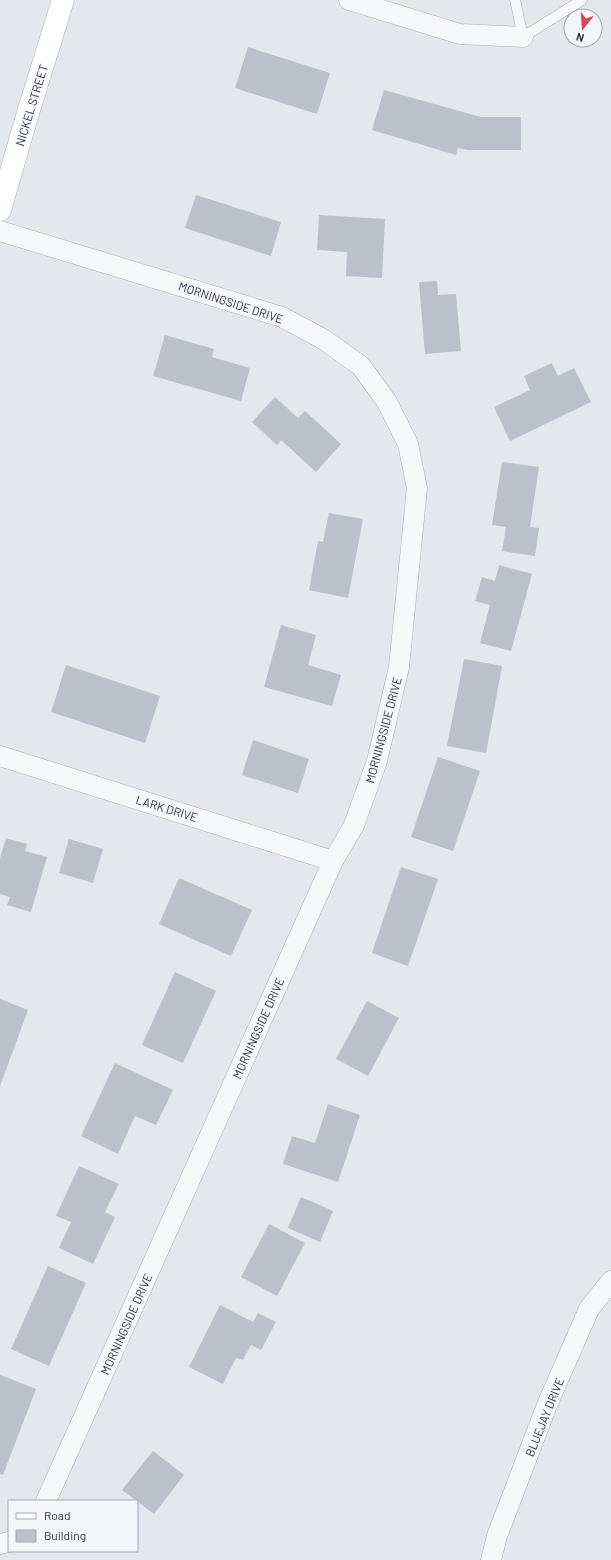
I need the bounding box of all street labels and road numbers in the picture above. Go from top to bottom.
street label: NICKEL STREET [12,62,50,147]
street label: MORNINGSIDE DRIVE [177,278,285,326]
street label: MORNINGSIDE DRIVE [362,675,404,785]
street label: LARK DRIVE [134,792,200,824]
street label: MORNINGSIDE DRIVE [229,975,287,1081]
street label: MORNINGSIDE DRIVE [97,1271,155,1377]
street label: BLUEJAY DRIVE [522,1376,566,1458]

